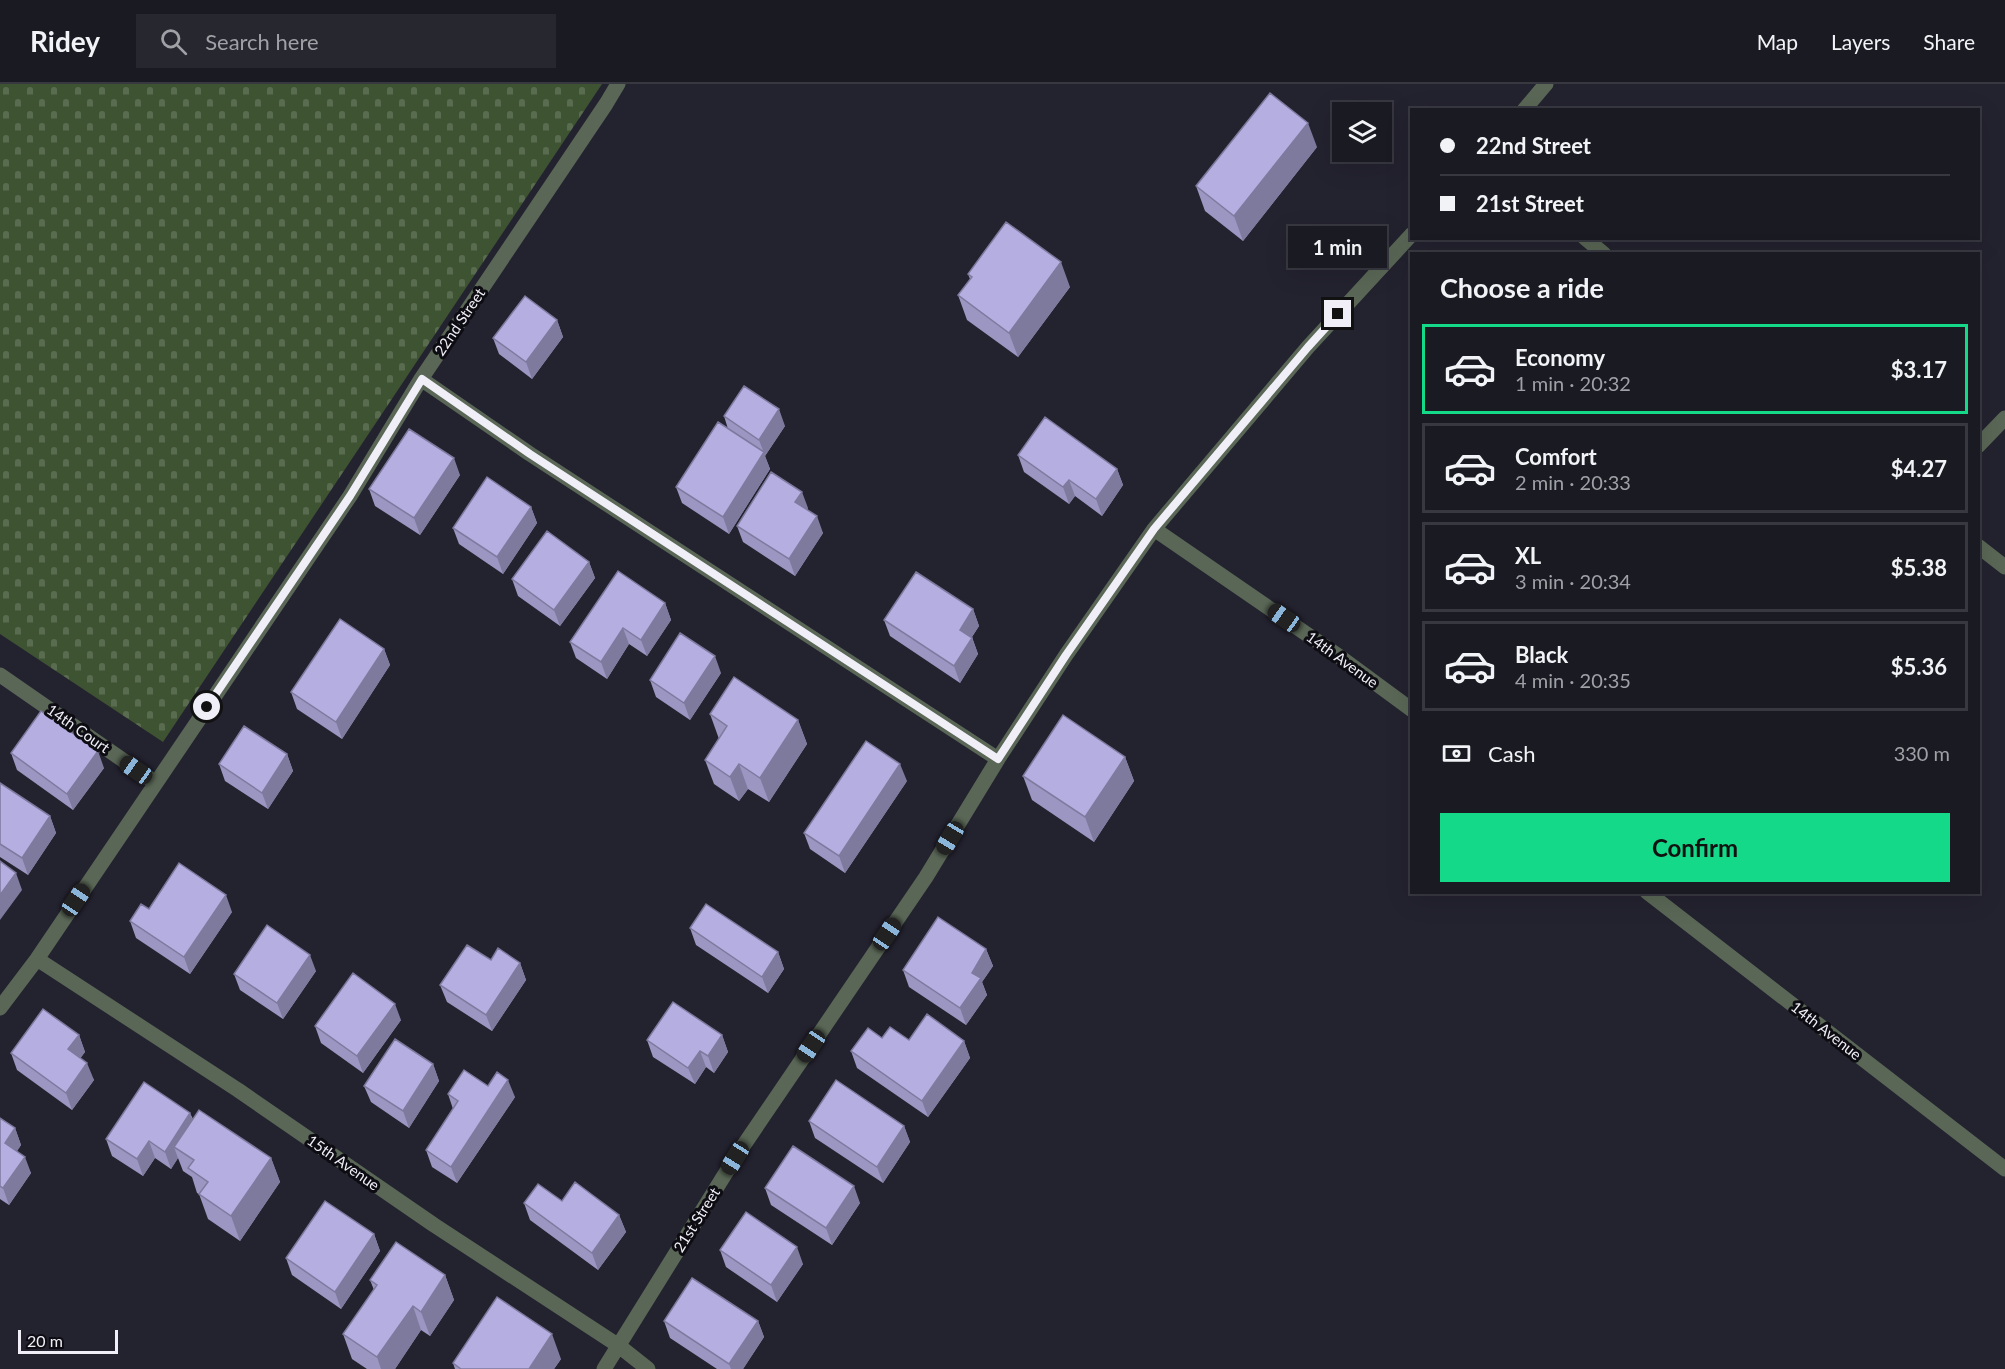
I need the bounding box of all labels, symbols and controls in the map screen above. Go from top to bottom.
search box [136,14,556,68]
text: Ridey [30,24,100,58]
icon: search [157,25,190,58]
text: Search here [205,28,319,55]
text: Map [1757,29,1798,54]
text: Layers [1831,29,1890,54]
text: Share [1923,29,1975,54]
map controls [1332,102,1392,162]
button: layers [1332,102,1392,162]
text: 22nd Street [1476,132,1591,159]
text: 21st Street [1476,190,1584,217]
callout: 1 min [1288,227,1388,269]
text: 1 min [1313,235,1362,259]
text: Choose a ride [1440,271,1604,304]
street label: 22nd Street [430,284,489,359]
route end [1324,300,1351,327]
icon: car [1443,342,1497,396]
text: Economy [1515,344,1605,371]
text: $3.17 [1891,356,1947,383]
text: 1 min · 20:32 [1515,371,1631,395]
icon: car [1443,441,1497,495]
text: Comfort [1515,443,1597,470]
text: $4.27 [1891,455,1947,482]
text: 2 min · 20:33 [1515,470,1631,494]
icon: car [1443,540,1497,594]
text: XL [1515,542,1541,569]
text: $5.38 [1891,554,1947,581]
text: 3 min · 20:34 [1515,569,1631,593]
car [1264,600,1304,636]
street label: 14th Avenue [1303,627,1382,691]
icon: car [1443,639,1497,693]
text: Black [1515,641,1568,668]
text: $5.36 [1891,653,1947,680]
text: 4 min · 20:35 [1515,668,1631,692]
route start [193,693,220,720]
street label: 14th Court [44,700,114,757]
icon: cash [1440,737,1473,770]
text: Cash [1488,740,1535,767]
text: 330 m [1894,741,1950,765]
car [116,752,156,788]
button: Confirm [1440,813,1950,882]
car [933,818,967,858]
car [58,880,94,920]
car [869,914,905,954]
street label: 14th Avenue [1788,997,1865,1063]
car [793,1026,829,1066]
street label: 15th Avenue [304,1131,383,1194]
car [718,1138,752,1178]
street label: 21st Street [669,1183,723,1255]
scale bar [18,1327,118,1354]
text: 20 m [27,1331,63,1350]

